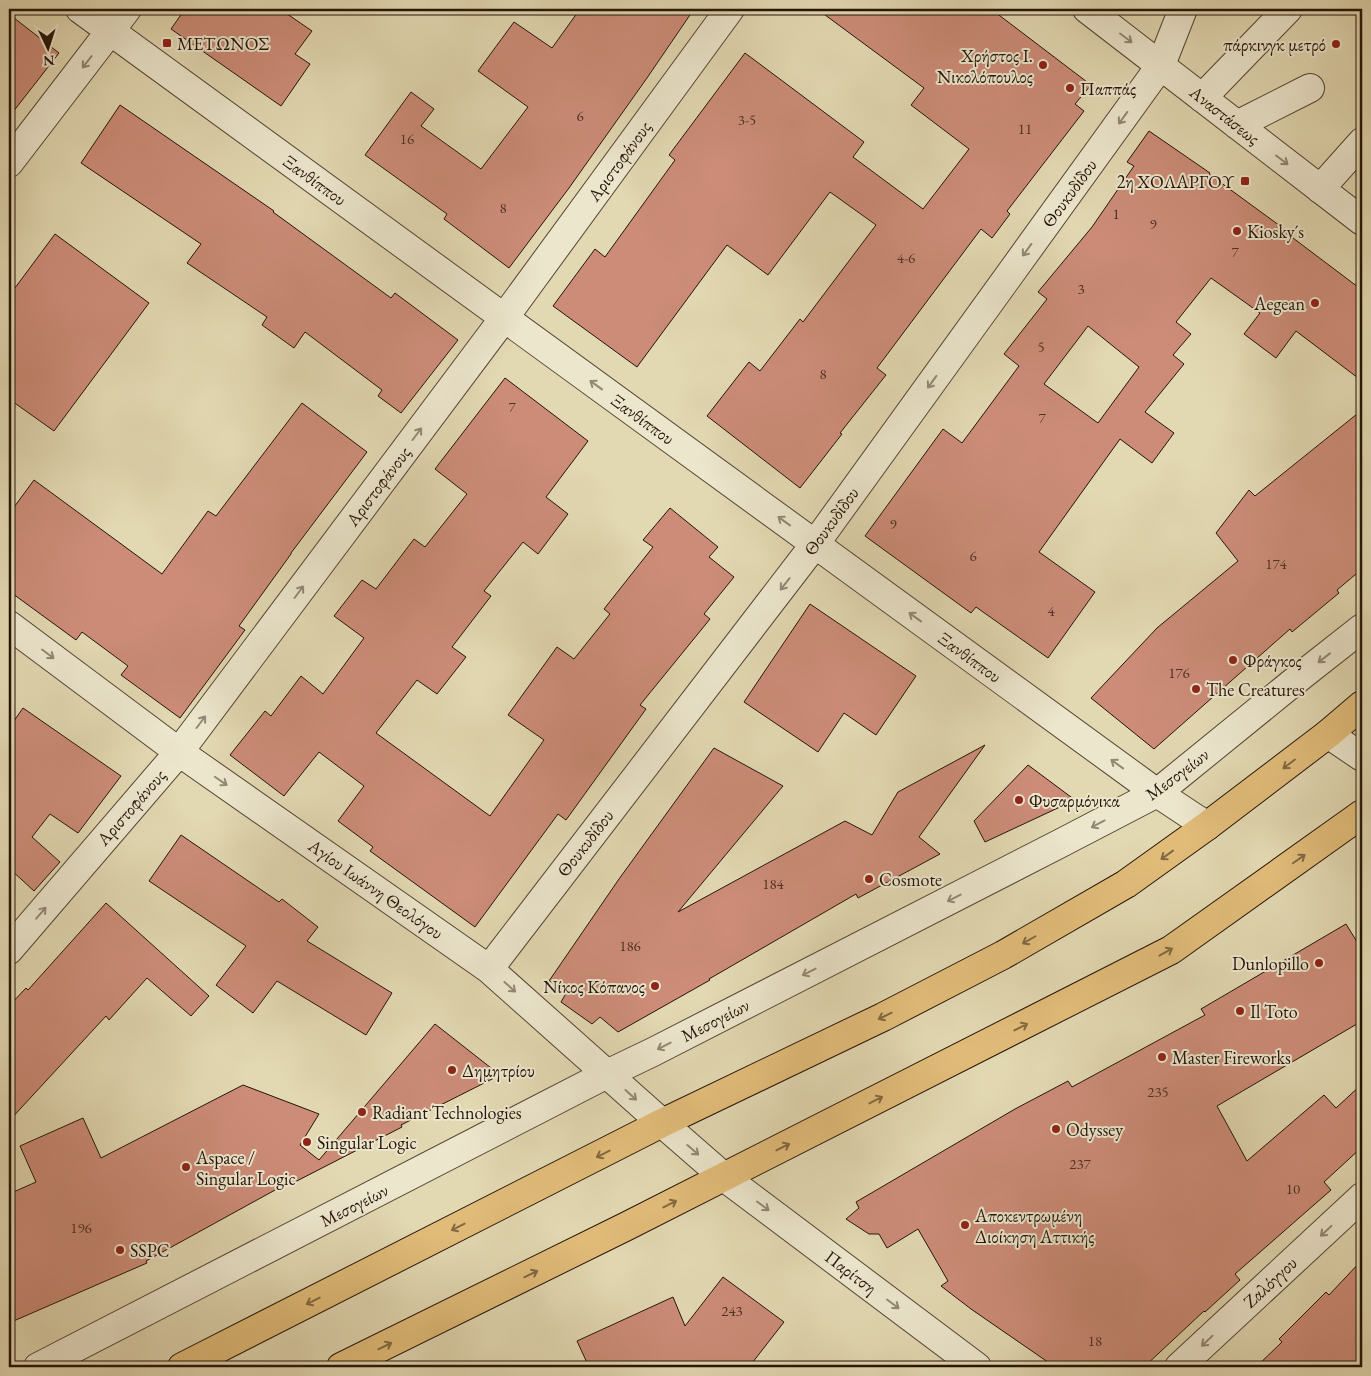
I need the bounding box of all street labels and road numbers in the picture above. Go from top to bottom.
street label: Αναστάσεως [1184,80,1265,150]
street label: Αριστοφάνους [582,116,656,207]
street label: Ξανθίππου [279,149,351,211]
street label: Θουκυδίδου [1036,154,1102,232]
street label: Ξανθίππου [607,388,679,450]
street label: Αριστοφάνους [340,442,415,531]
street label: Θουκυδίδου [798,482,864,560]
street label: Ξανθίππου [934,626,1006,688]
street label: Μεσογείων [1141,743,1213,805]
street label: Αριστοφάνους [91,764,170,851]
street label: Θουκυδίδου [551,805,619,881]
street label: Αγίου Ιωάννη Θεολόγου [303,833,448,944]
street label: Μεσογείων [677,993,753,1047]
street label: Μεσογείων [316,1178,392,1232]
street label: Παρίτση [820,1245,882,1299]
street label: Ζαλόγγου [1238,1251,1302,1313]

